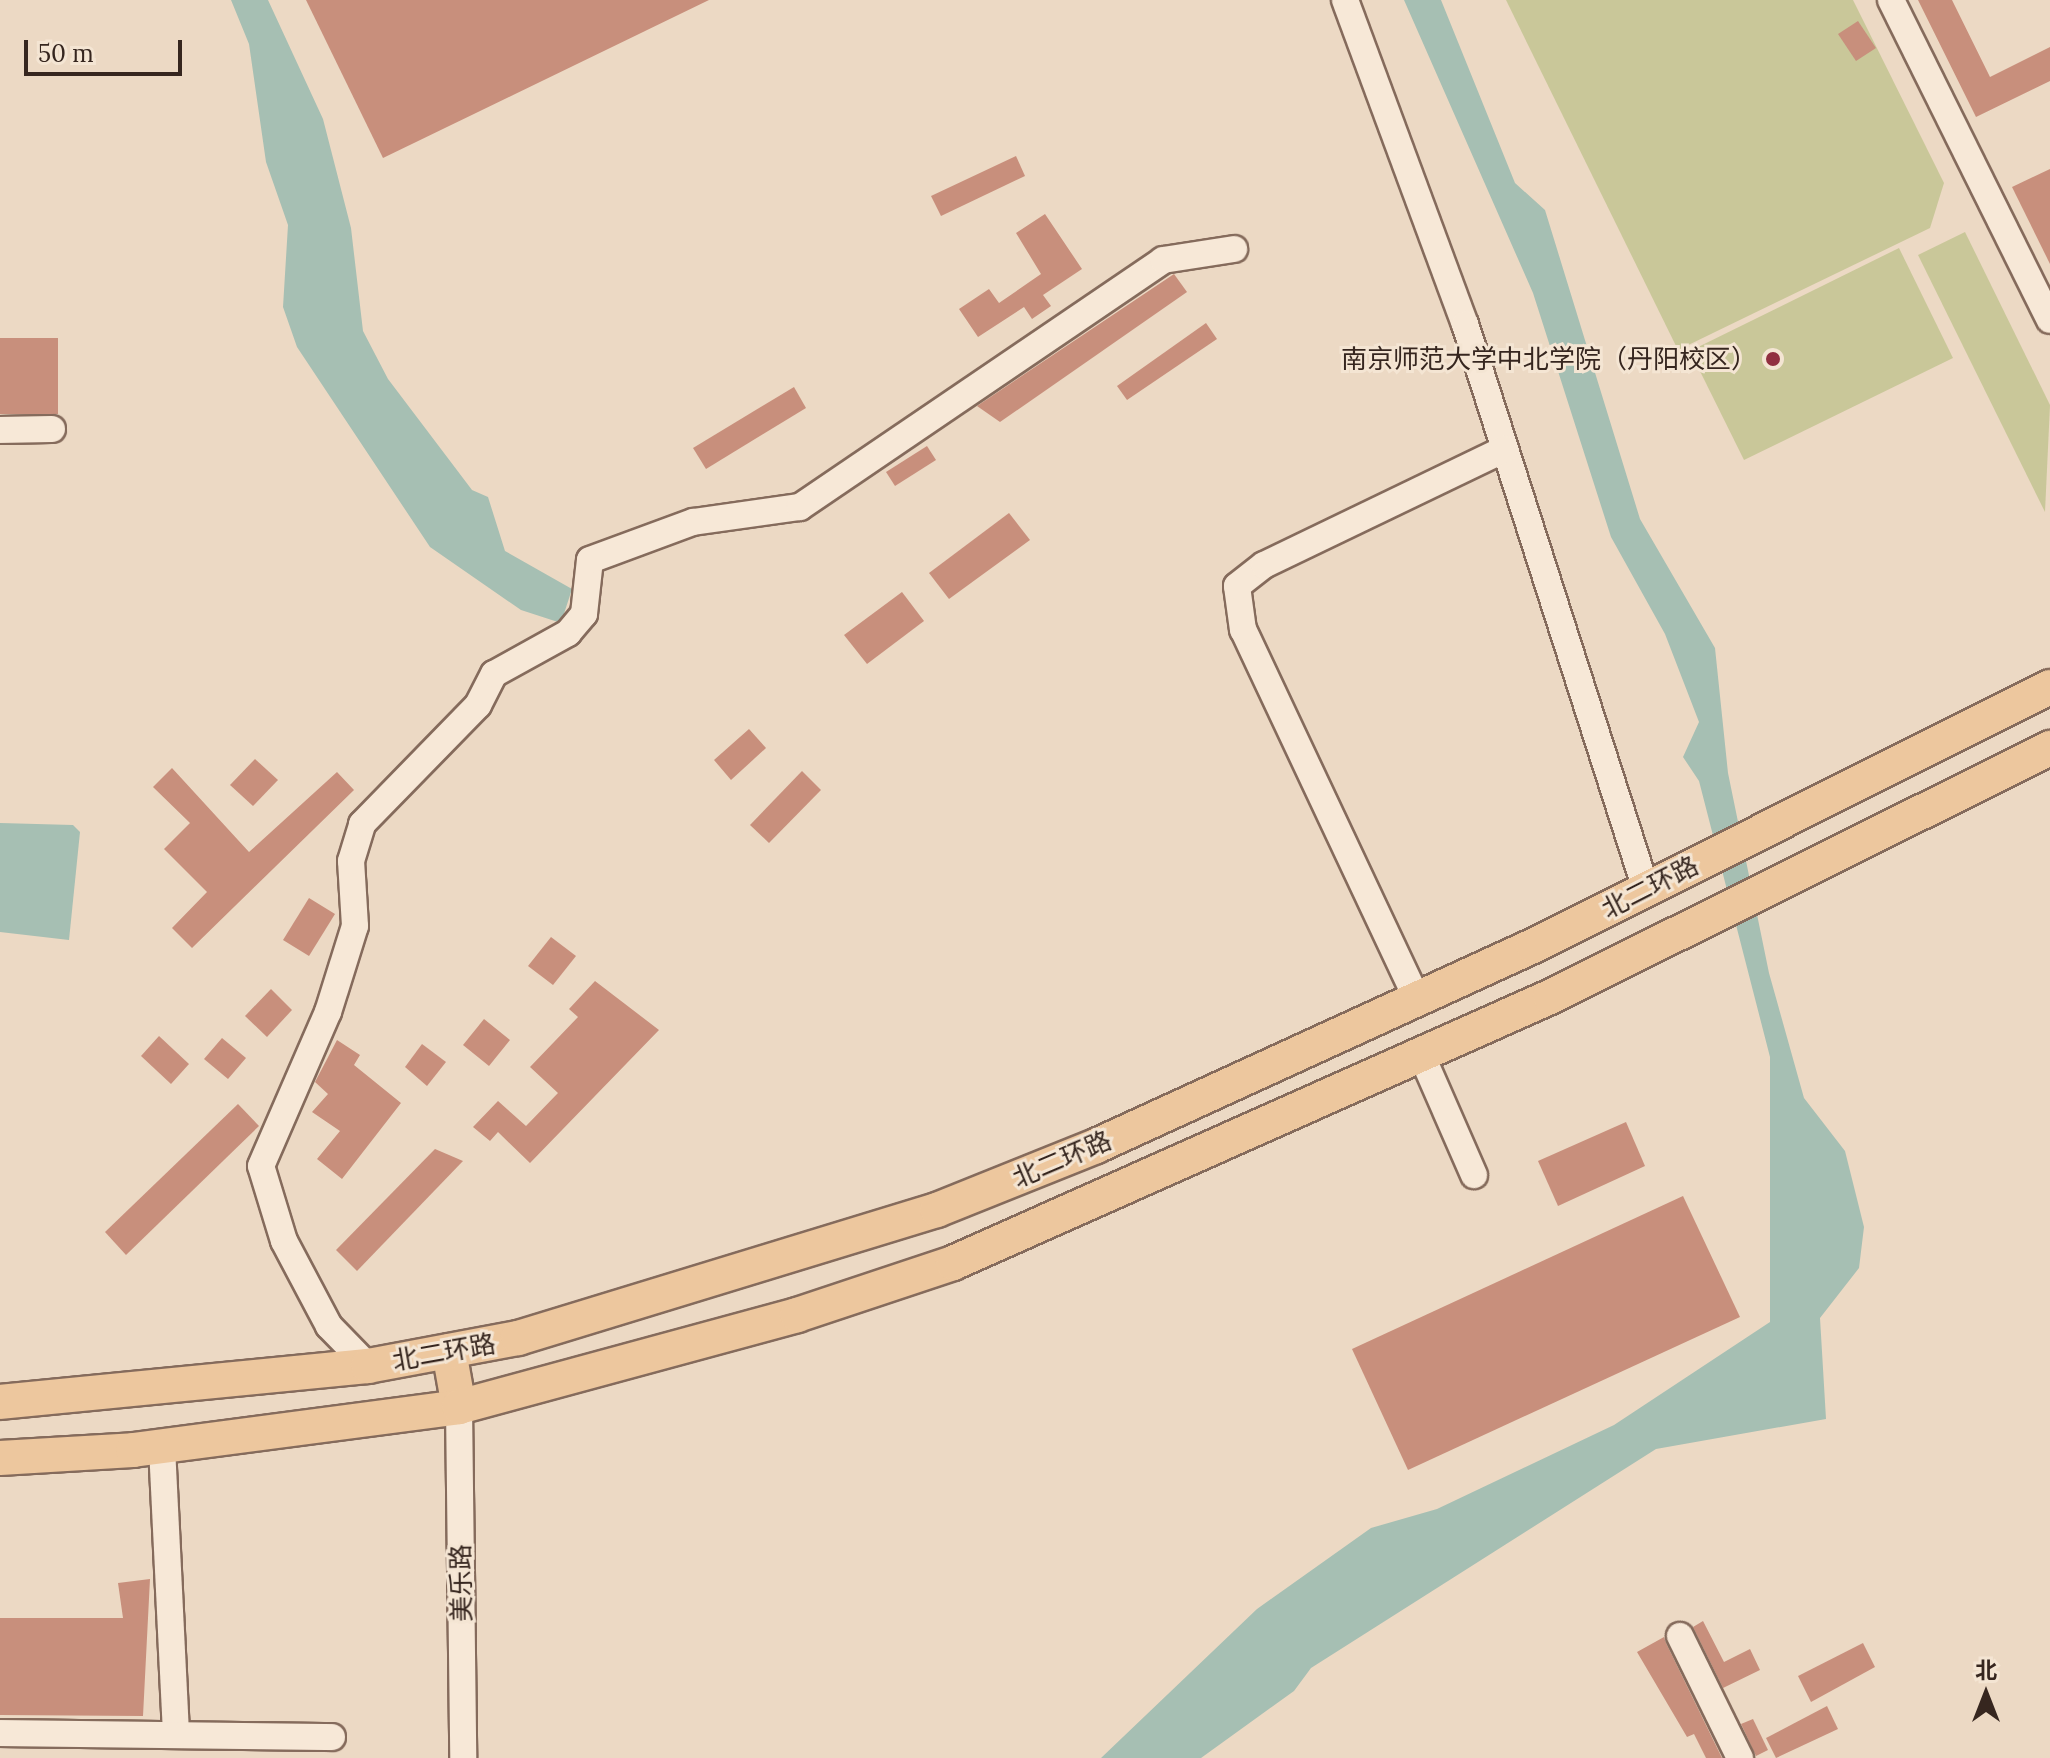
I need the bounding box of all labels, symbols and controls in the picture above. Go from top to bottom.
scale bar [28,24,186,74]
text: 50 m [38,38,94,69]
place label: 南京师范大学中北学院（丹阳校区） [1341,343,1757,375]
marker: 南京师范大学中北学院（丹阳校区） [1764,350,1782,368]
street label: 北二环路 [1597,849,1703,925]
street label: 北二环路 [1008,1124,1116,1194]
street label: 北二环路 [390,1328,498,1376]
street label: 美乐路 [445,1544,477,1622]
north arrow [1946,1654,2026,1734]
text: 北 [1975,1656,1997,1684]

